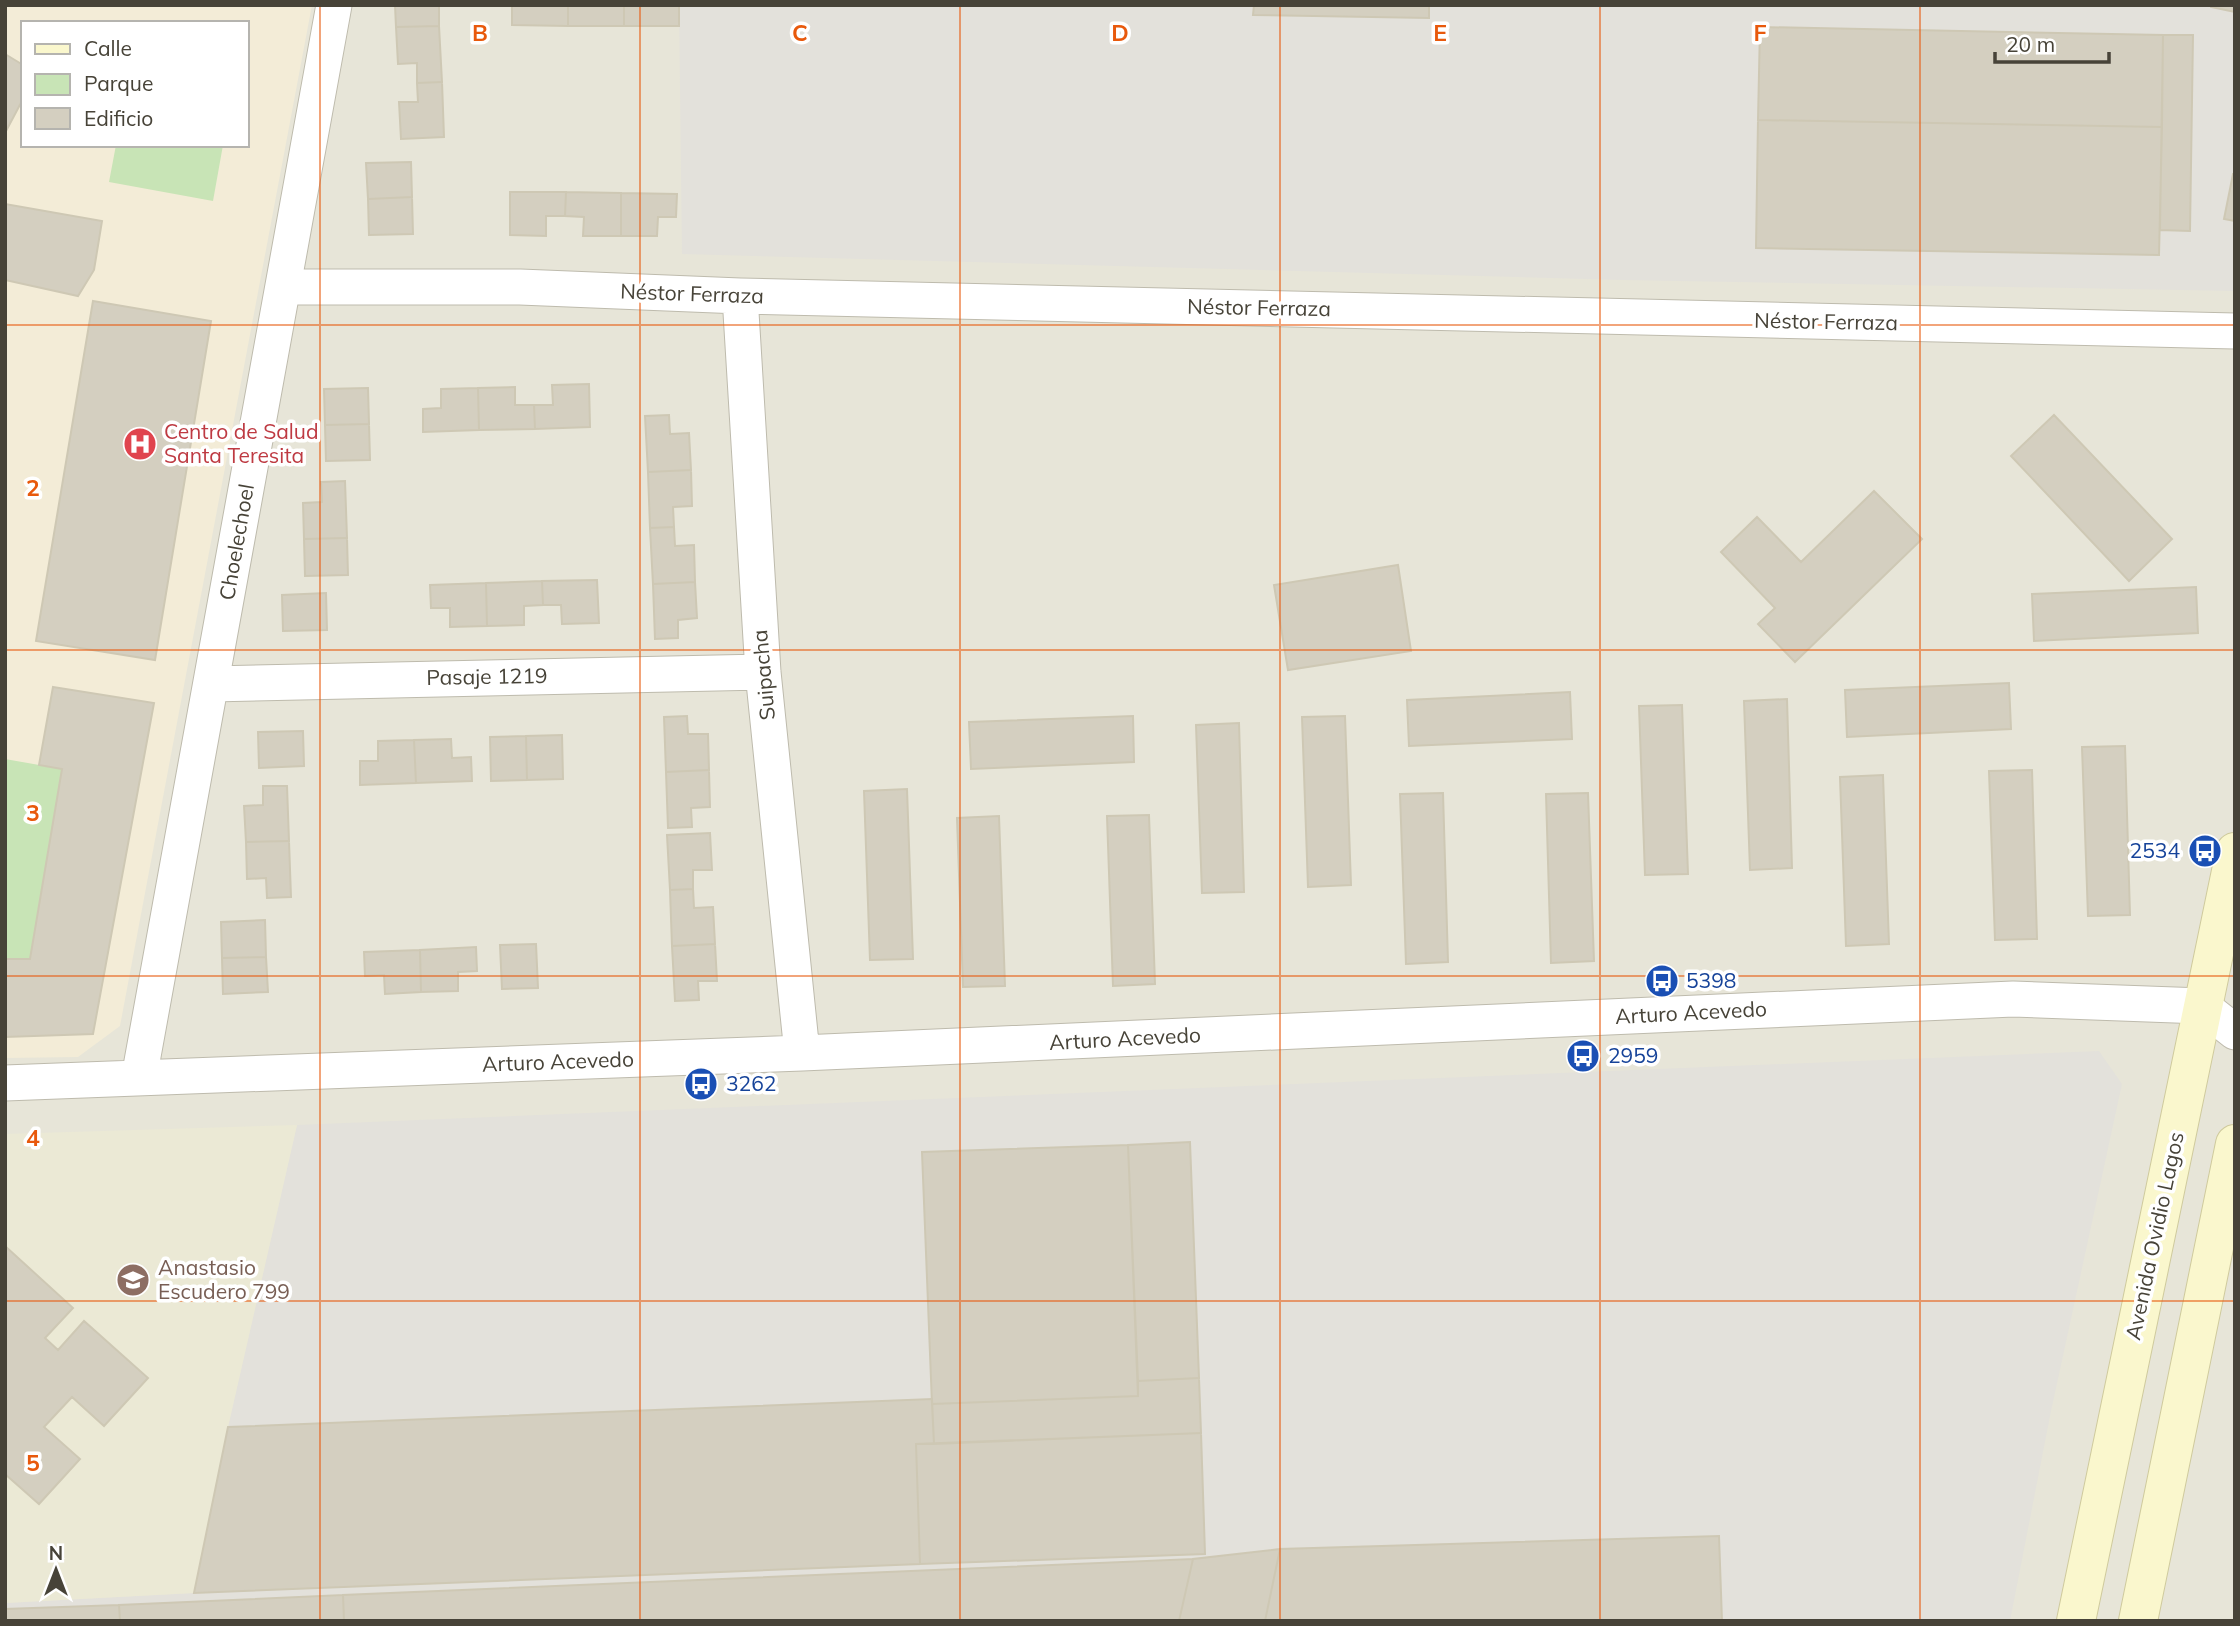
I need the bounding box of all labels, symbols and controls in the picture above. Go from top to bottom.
text: B [472,18,488,47]
text: C [792,18,808,47]
text: D [1111,18,1129,47]
text: E [1433,18,1447,47]
text: F [1753,18,1767,47]
legend [21,21,248,147]
scale bar [1995,21,2109,65]
text: 20 m [2006,31,2055,57]
text: Calle [84,35,132,61]
text: Parque [84,70,153,96]
text: Edificio [84,105,153,131]
street label: Néstor Ferraza [620,278,764,309]
street label: Néstor Ferraza [1187,293,1331,321]
street label: Néstor Ferraza [1754,307,1898,335]
place label: Centro de Salud Santa Teresita [164,418,319,468]
hospital icon: Centro de Salud Santa Teresita [121,425,159,463]
text: 2 [26,473,40,502]
street label: Choelechoel [213,482,259,602]
street label: Suipacha [746,629,780,721]
street label: Pasaje 1219 [426,662,548,690]
text: 3 [26,798,40,827]
bus stop icon: 2534 [2186,832,2224,870]
place label: 2534 [2130,837,2180,863]
bus stop icon: 5398 [1643,962,1681,1000]
place label: 5398 [1686,967,1736,993]
street label: Arturo Acevedo [1614,995,1767,1029]
street label: Arturo Acevedo [1048,1021,1201,1055]
bus stop icon: 2959 [1564,1037,1602,1075]
place label: 2959 [1608,1042,1658,1068]
street label: Arturo Acevedo [482,1045,634,1077]
bus stop icon: 3262 [682,1065,720,1103]
place label: 3262 [726,1070,776,1096]
text: 4 [26,1123,40,1152]
street label: Avenida Ovidio Lagos [2119,1129,2189,1342]
place label: Anastasio Escudero 799 [158,1254,290,1304]
school or university icon: Anastasio Escudero 799 [114,1261,152,1299]
text: 5 [26,1448,40,1477]
north arrow [21,1535,91,1605]
text: N [49,1541,63,1565]

